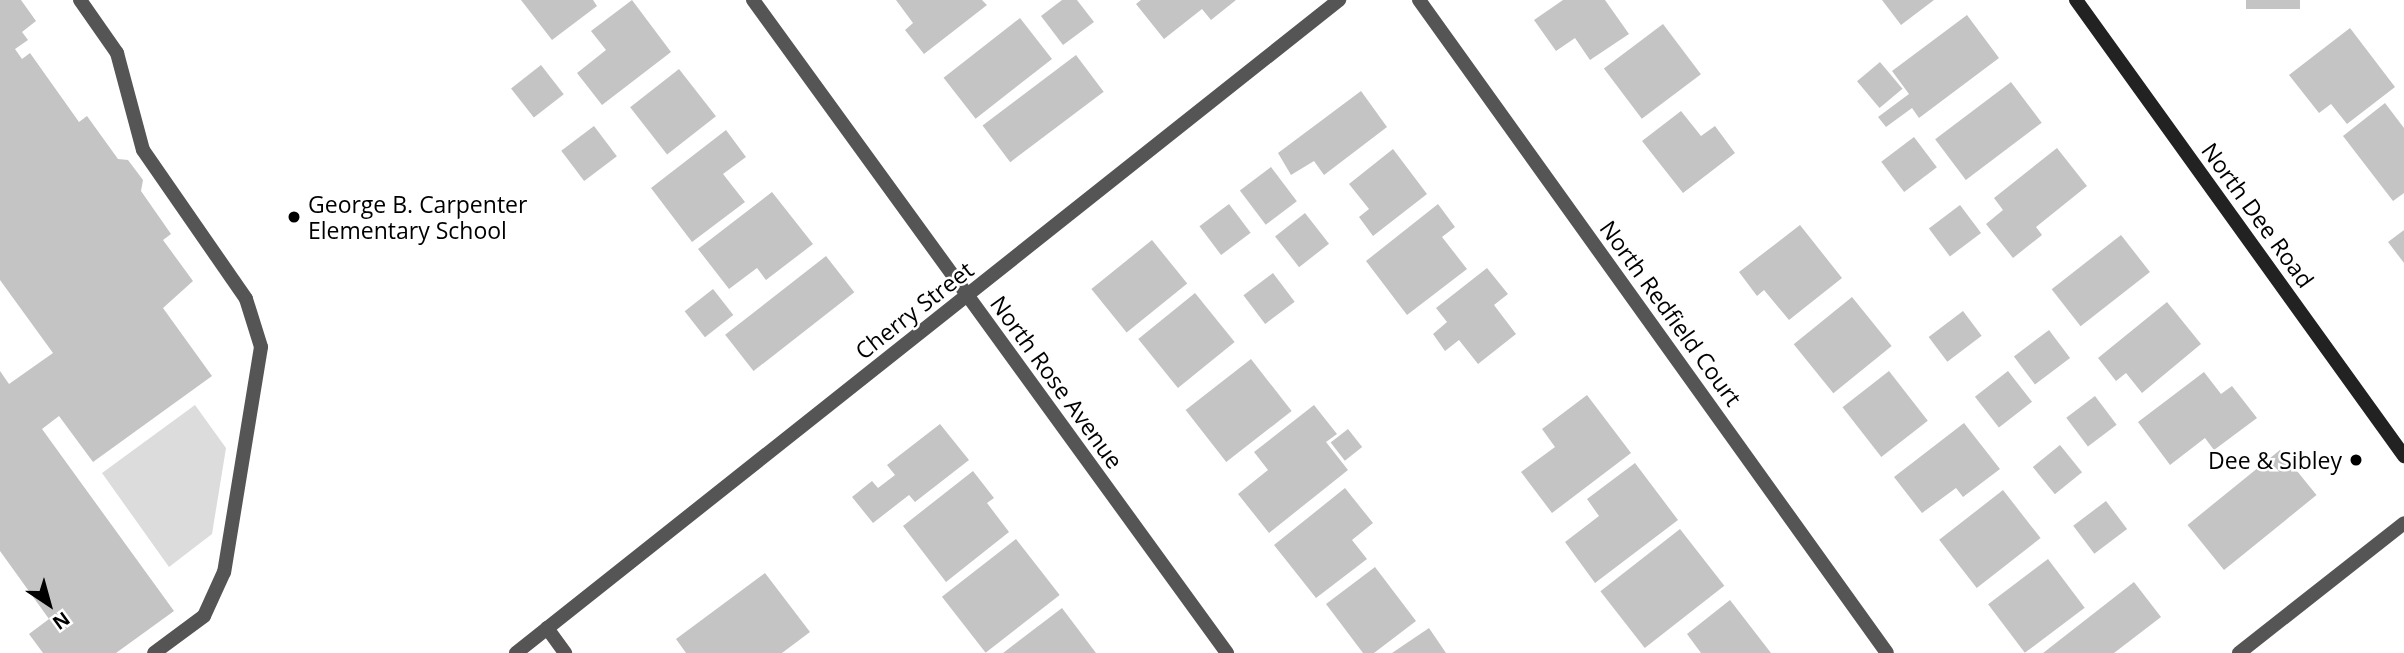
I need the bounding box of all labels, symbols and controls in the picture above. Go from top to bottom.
street label: North Dee Road [2196,137,2320,293]
place label: George B. Carpenter Elementary School [308,190,527,244]
marker: George B. Carpenter Elementary School [286,209,302,225]
street label: North Redfield Court [1594,215,1748,411]
street label: Cherry Street [850,255,978,365]
street label: North Rose Avenue [985,290,1129,474]
place label: Dee & Sibley [2208,446,2342,474]
marker: Dee & Sibley [2348,452,2364,468]
north arrow [14,569,84,639]
text: N [47,606,75,636]

